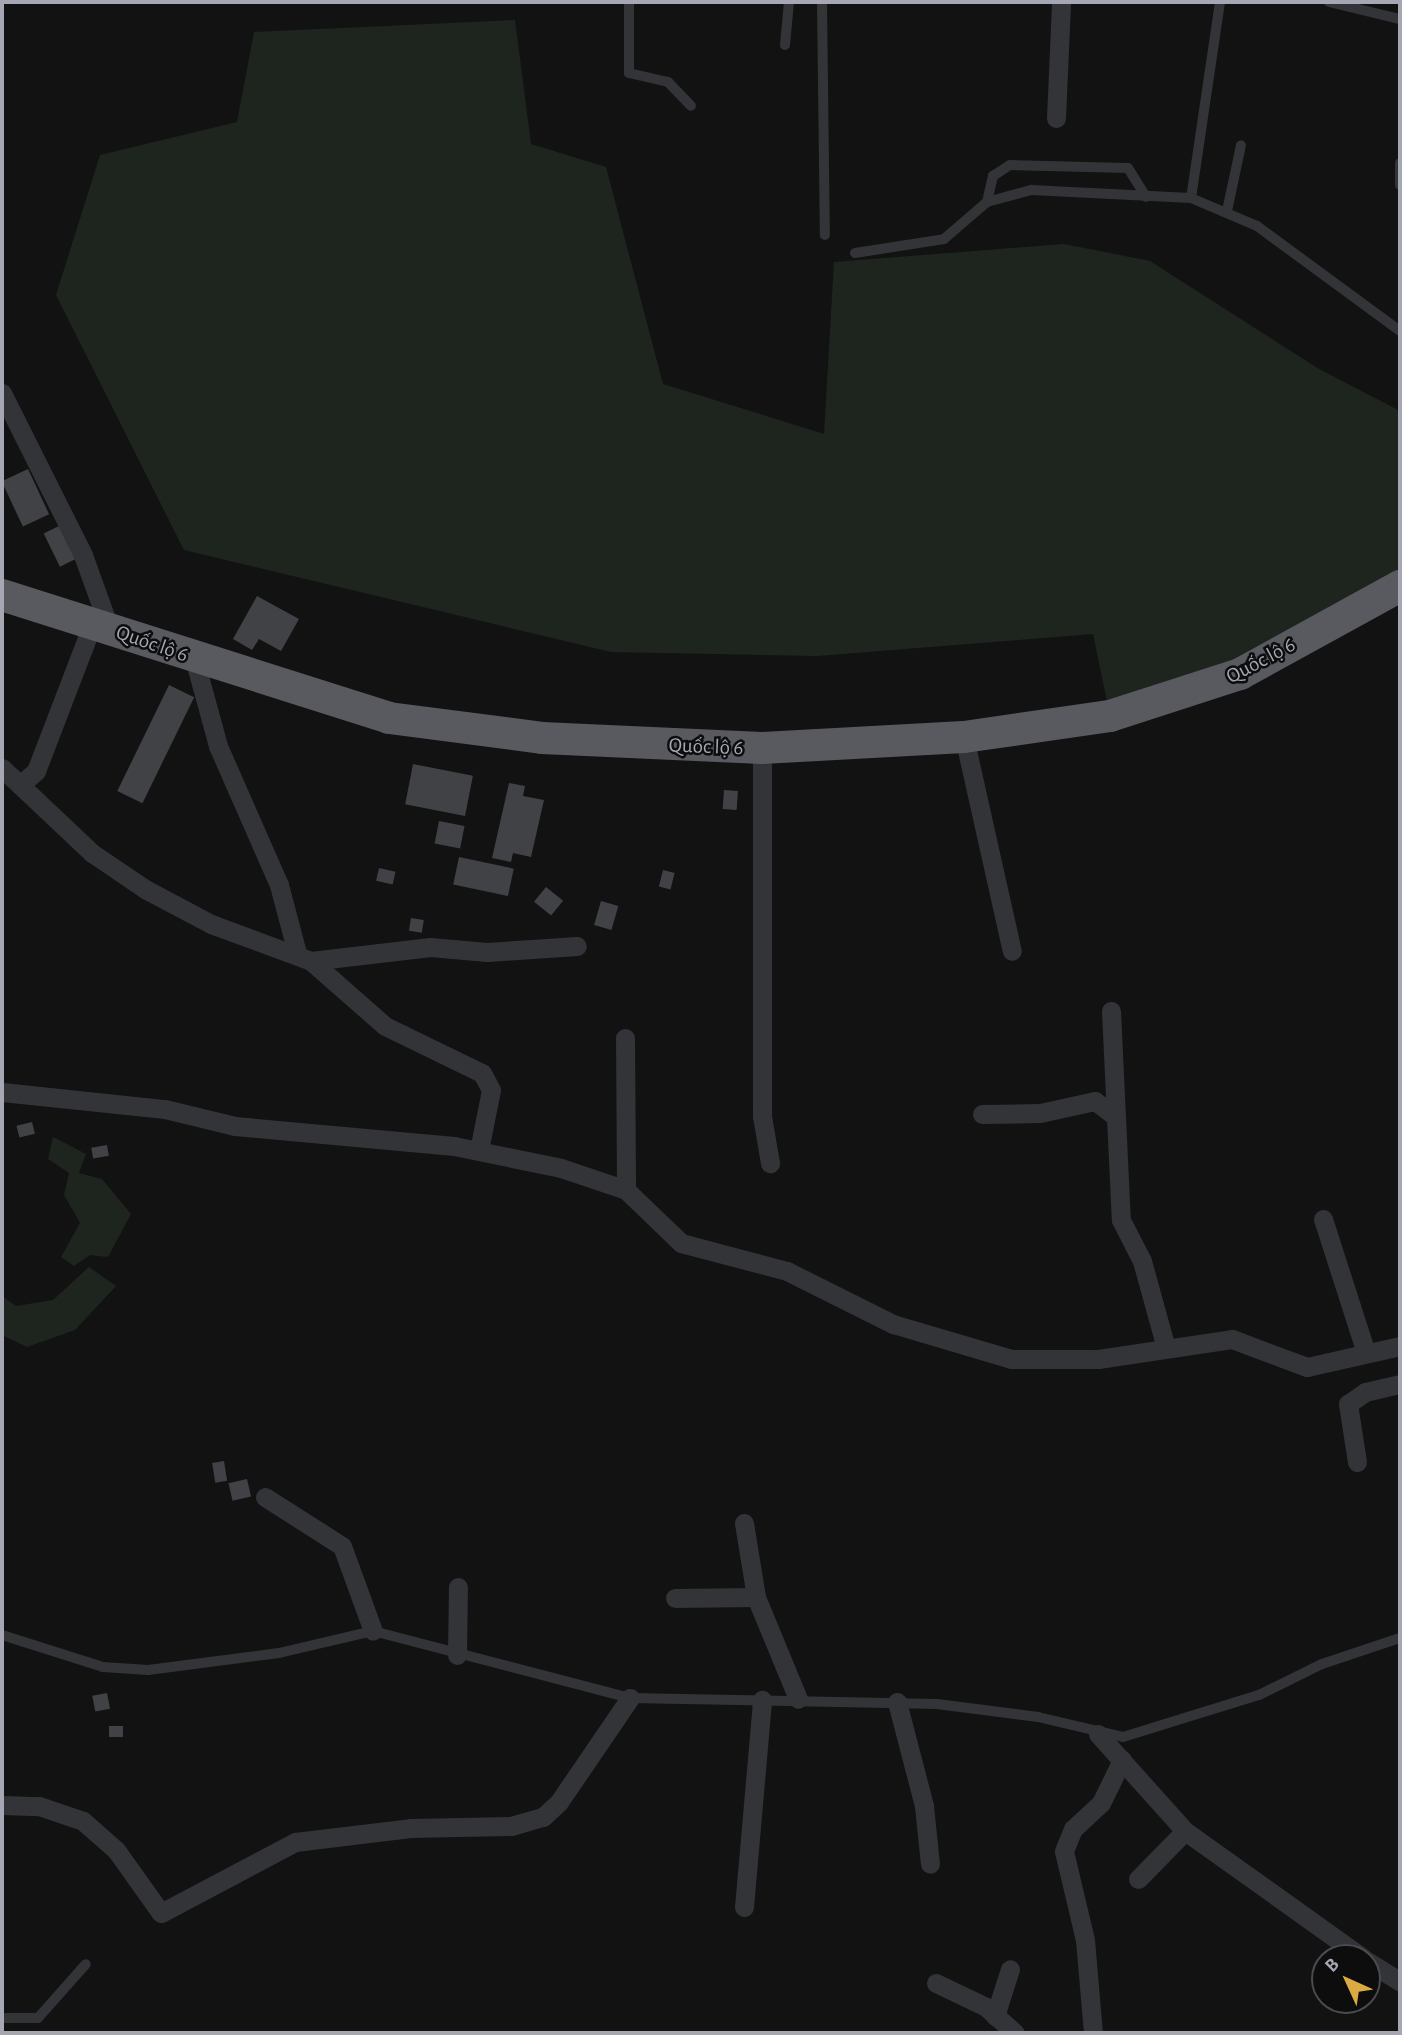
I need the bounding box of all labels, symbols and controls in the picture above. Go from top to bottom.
street label: Quốc lộ 6 [113,620,191,668]
street label: Quốc lộ 6 [1222,632,1300,690]
street label: Quốc lộ 6 [668,733,744,761]
north arrow [1311,1944,1381,2014]
text: B [1322,1955,1343,1976]

